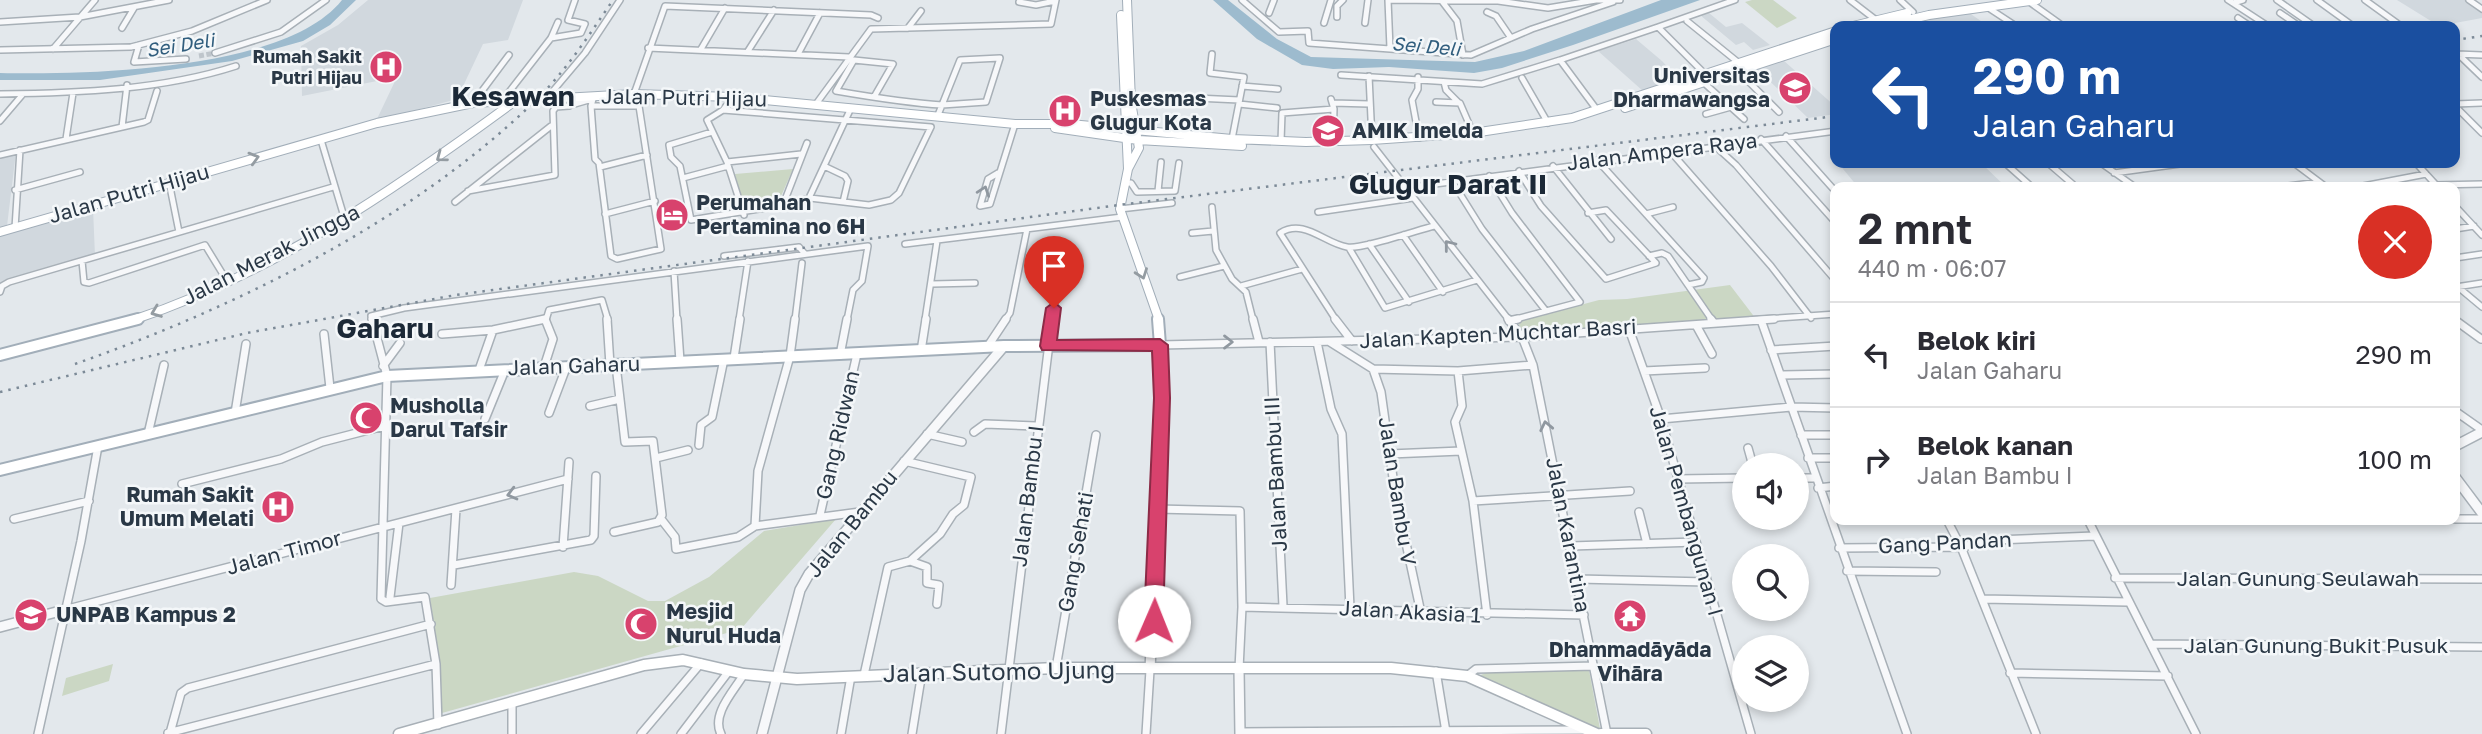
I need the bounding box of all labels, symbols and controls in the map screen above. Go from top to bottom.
water label: Sei Deli [144,27,217,61]
water label: Sei Deli [1391,31,1463,60]
place label: Rumah Sakit Putri Hijau [252,45,362,88]
text: 290 m [1973,46,2121,105]
hospital icon: Rumah Sakit Putri Hijau [367,48,405,86]
icon: left [1858,49,1949,140]
place label: Universitas Dharmawangsa [1613,62,1770,112]
school or university icon: Universitas Dharmawangsa [1776,69,1814,107]
district label: Kesawan [451,79,575,112]
street label: Jalan Putri Hijau [601,83,767,111]
place label: Puskesmas Glugur Kota [1090,85,1212,135]
hospital icon: Puskesmas Glugur Kota [1046,92,1084,130]
text: Jalan Gaharu [1973,106,2175,144]
school or university icon: AMIK Imelda [1309,112,1347,150]
place label: AMIK Imelda [1352,117,1483,143]
street label: Jalan Ampera Raya [1565,126,1759,176]
one-way arrow [436,148,448,161]
one-way arrow [247,152,259,166]
street label: Jalan Putri Hijau [45,158,212,228]
district label: Glugur Darat II [1349,167,1547,200]
one-way arrow [976,186,990,198]
place label: Perumahan Pertamina no 6H [696,189,866,239]
hotel icon: Perumahan Pertamina no 6H [653,196,691,234]
street label: Jalan Merak Jingga [178,198,363,310]
text: 2 mnt [1858,203,1973,253]
button: close [2358,205,2432,279]
pin [1024,236,1084,308]
one-way arrow [1445,240,1458,252]
icon: arrive [1035,247,1073,285]
text: 440 m · 06:07 [1858,254,2006,282]
one-way arrow [1134,267,1148,279]
one-way arrow [150,304,162,318]
district label: Gaharu [336,311,434,344]
street label: Jalan Kapten Muchtar Basri [1359,313,1637,353]
text: Belok kiri [1917,325,2036,356]
one-way arrow [1223,335,1234,350]
icon: left [1858,336,1896,374]
text: 290 m [2356,339,2432,370]
street label: Jalan Gaharu [507,350,641,380]
text: Jalan Gaharu [1917,356,2062,384]
street label: Gang Ridwan [810,368,865,502]
place label: Musholla Darul Tafsir [390,392,508,442]
street label: Jalan Bambu III [1258,396,1292,552]
mosque icon: Musholla Darul Tafsir [347,399,385,437]
street label: Jalan Pembangunan I [1644,403,1729,619]
street label: Jalan Bambu V [1373,415,1423,567]
one-way arrow [1540,420,1555,432]
street label: Jalan Bambu I [1005,424,1049,568]
text: Belok kanan [1917,430,2073,461]
icon: right [1858,441,1896,479]
text: 100 m [2358,444,2432,475]
map controls [1732,453,1809,712]
button: sound [1732,453,1809,530]
street label: Jalan Karantina [1541,455,1597,615]
text: Jalan Bambu I [1917,461,2073,489]
street label: Jalan Bambu [800,465,902,582]
place label: Rumah Sakit Umum Melati [120,481,254,531]
one-way arrow [506,486,518,500]
hospital icon: Rumah Sakit Umum Melati [259,488,297,526]
street label: Gang Sehati [1052,490,1098,614]
street label: Jalan Timor [223,524,344,580]
street label: Gang Pandan [1877,526,2012,558]
button: search [1732,544,1809,621]
street label: Jalan Gunung Seulawah [2177,565,2419,591]
position arrow [1117,584,1191,658]
street label: Jalan Akasia 1 [1339,594,1482,628]
school or university icon: UNPAB Kampus 2 [12,596,50,634]
temple icon: Dhammadāyāda Vihāra [1611,597,1649,635]
place label: Mesjid Nurul Huda [666,598,781,648]
place label: UNPAB Kampus 2 [56,601,236,627]
mosque icon: Mesjid Nurul Huda [622,605,660,643]
street label: Jalan Gunung Bukit Pusuk [2184,632,2448,658]
button: layers [1732,635,1809,712]
place label: Dhammadāyāda Vihāra [1549,636,1711,686]
street label: Jalan Sutomo Ujung [883,654,1115,687]

